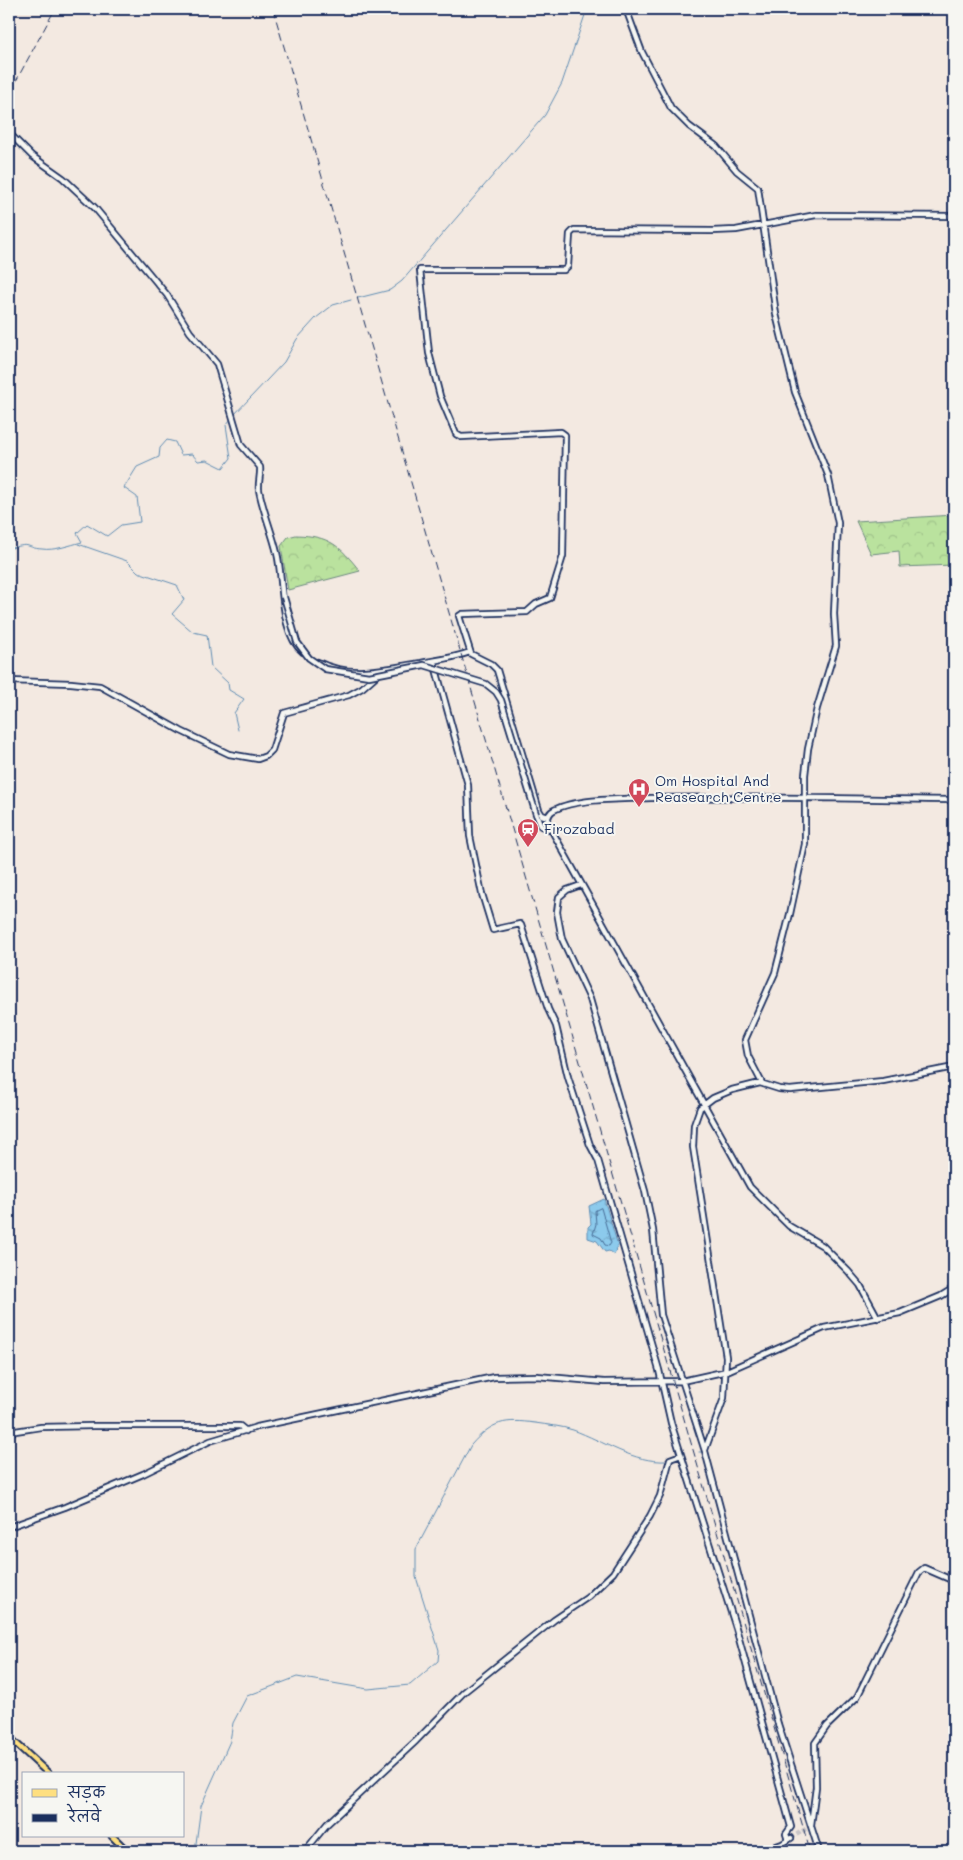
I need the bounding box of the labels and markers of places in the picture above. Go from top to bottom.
place label: Om Hospital And Reasearch Centre [655,771,781,806]
hospital icon: Om Hospital And Reasearch Centre [627,777,651,808]
station icon: Firozabad [516,817,540,848]
place label: Firozabad [544,819,615,838]

